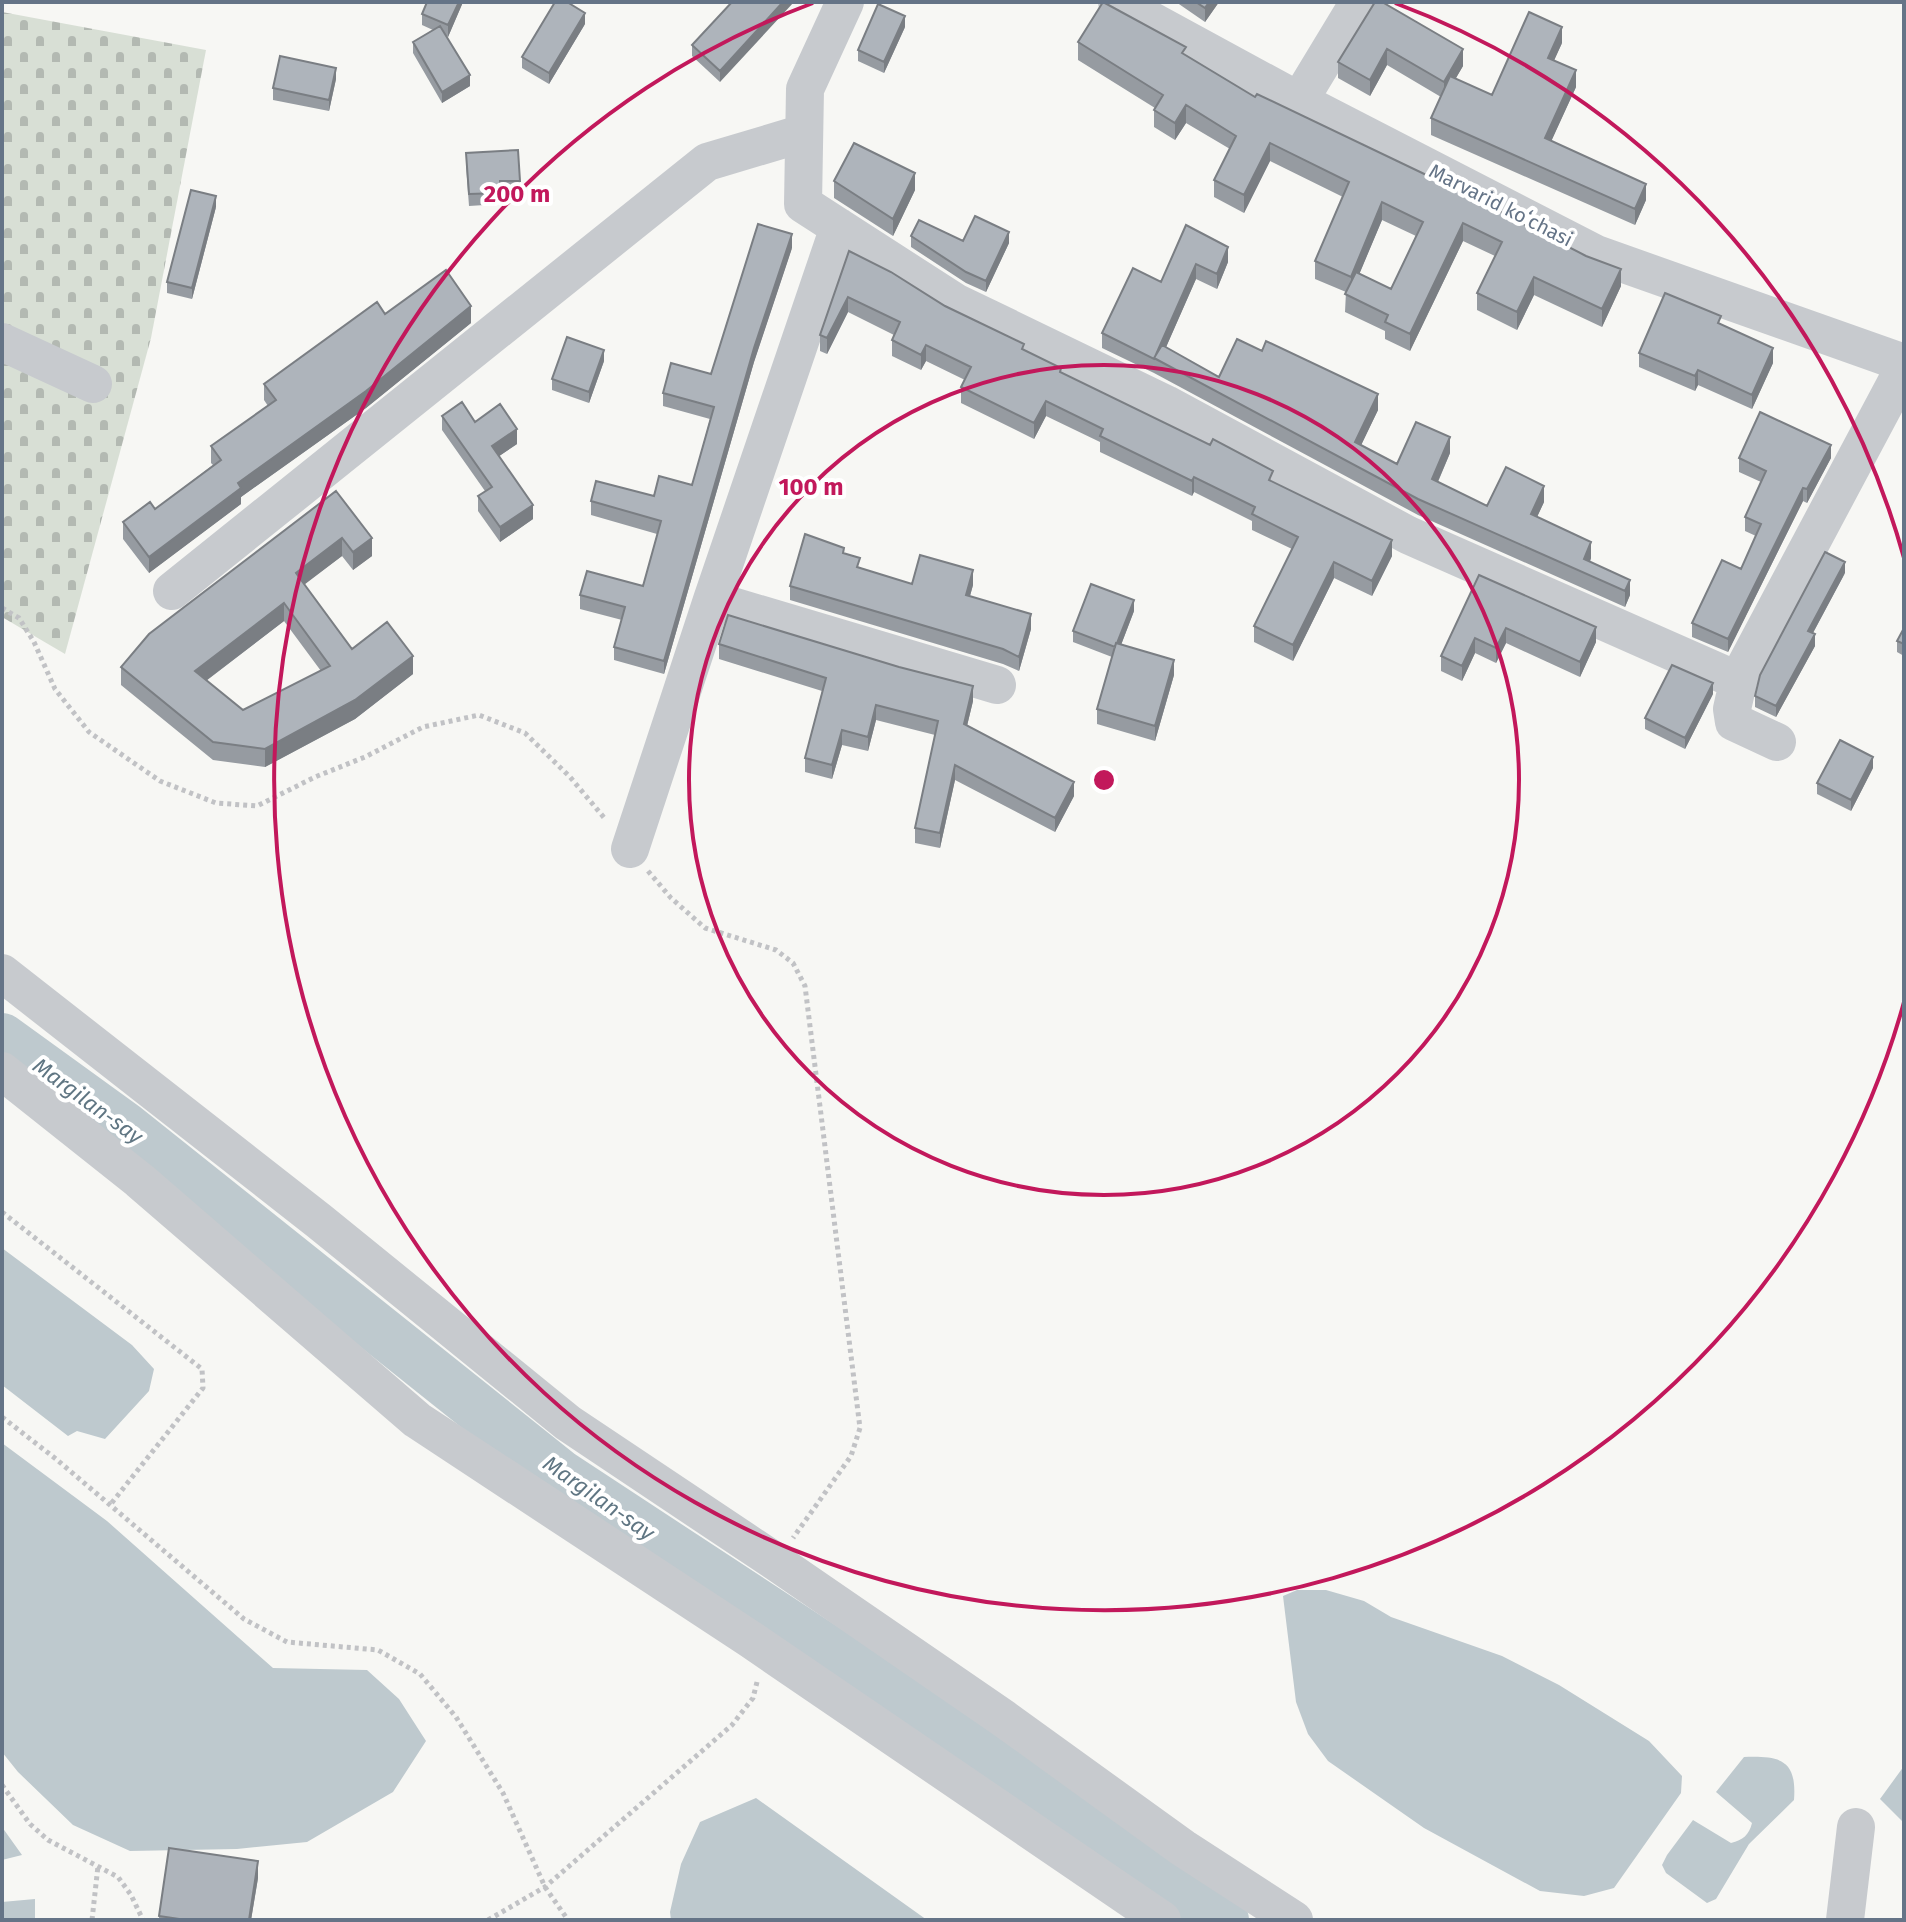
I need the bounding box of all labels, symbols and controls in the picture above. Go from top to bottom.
street label: Marvarid koʻchasi [1425,158,1577,252]
text: 200 m [484,180,550,208]
text: 100 m [778,473,844,501]
centre of rings [1090,766,1118,794]
water label: Margilan-say [28,1052,149,1151]
water label: Margilan-say [538,1450,661,1547]

